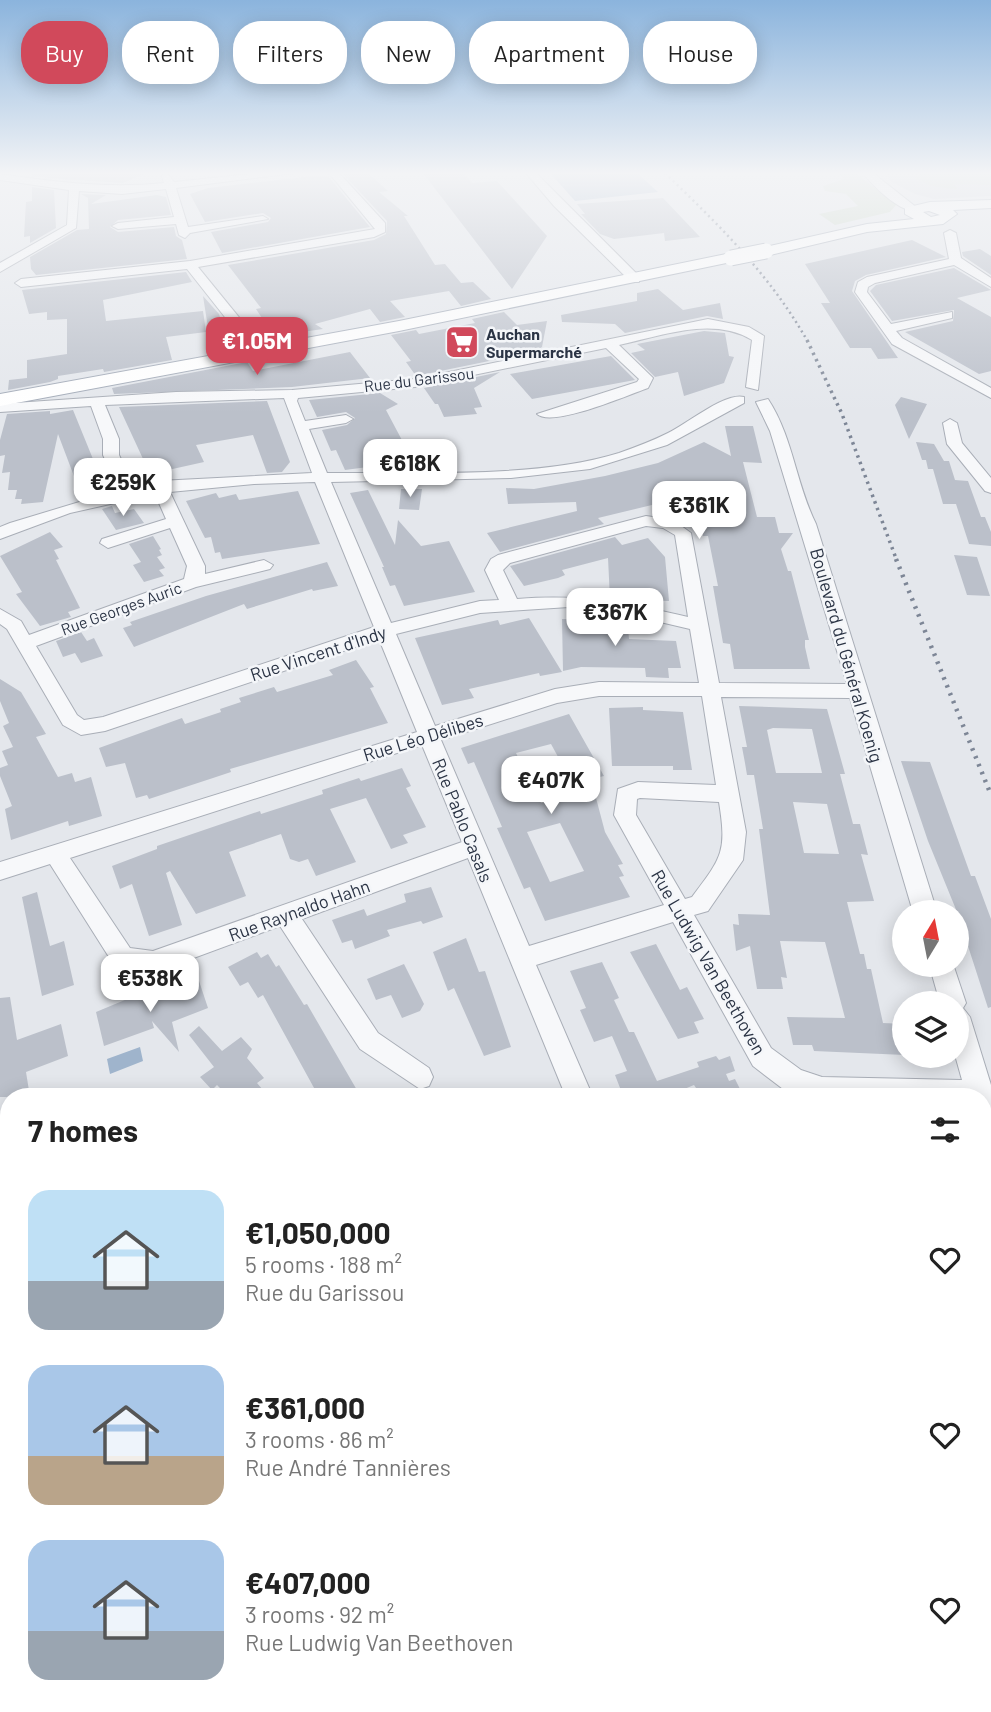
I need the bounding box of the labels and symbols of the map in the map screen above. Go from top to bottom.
pin: €1.05M [200,318,314,377]
supermarket icon: Auchan Supermarché [443,323,481,361]
place label: Auchan Supermarché [486,324,582,361]
street label: Rue du Garissou [363,363,475,395]
pin: €618K [361,440,459,499]
pin: €259K [74,458,172,518]
pin: €361K [650,482,748,541]
street label: Boulevard du Général Koenig [806,545,888,765]
street label: Rue Georges Auric [58,577,184,639]
pin: €367K [566,588,664,648]
street label: Rue Vincent d'Indy [247,621,389,685]
street label: Rue Léo Délibes [360,708,486,766]
street label: Rue Pablo Casals [428,755,498,885]
pin: €407K [502,756,600,816]
street label: Rue Ludwig Van Beethoven [647,866,771,1058]
street label: Rue Raynaldo Hahn [225,874,373,946]
north arrow [892,900,970,976]
pin: €538K [101,954,199,1014]

